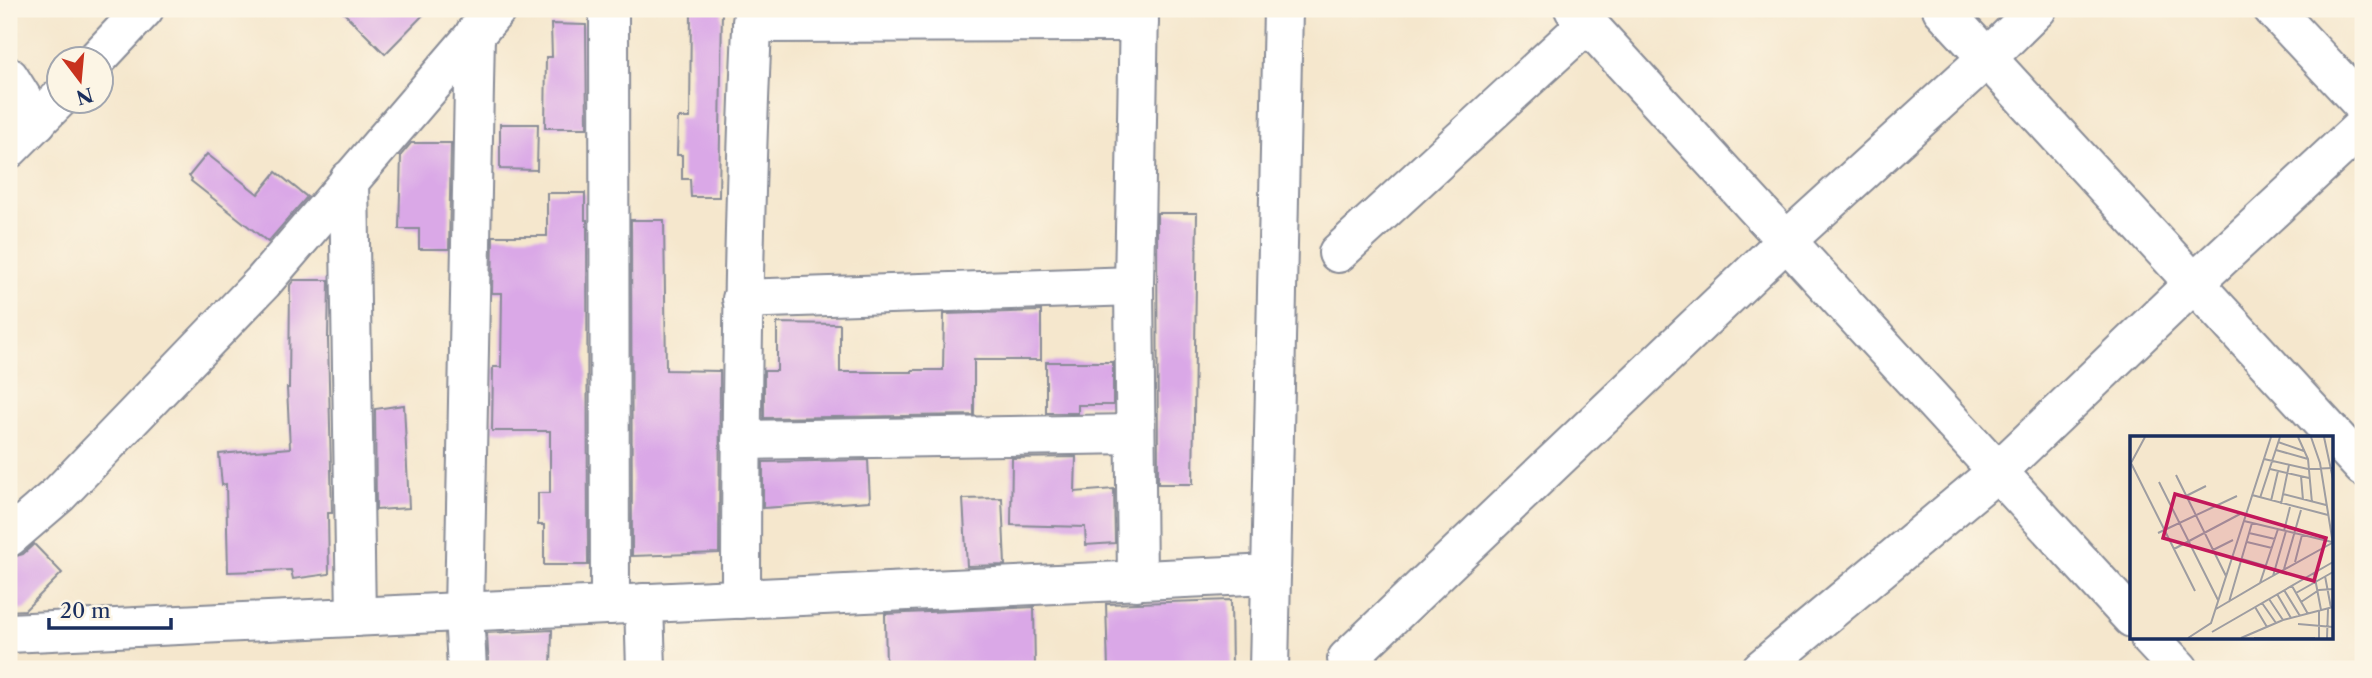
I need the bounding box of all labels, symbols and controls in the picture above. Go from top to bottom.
north arrow [46,46,116,116]
text: N [73,83,96,109]
inset map [2130,436,2334,640]
scale bar [49,587,172,631]
text: 20 m [60,598,111,623]

